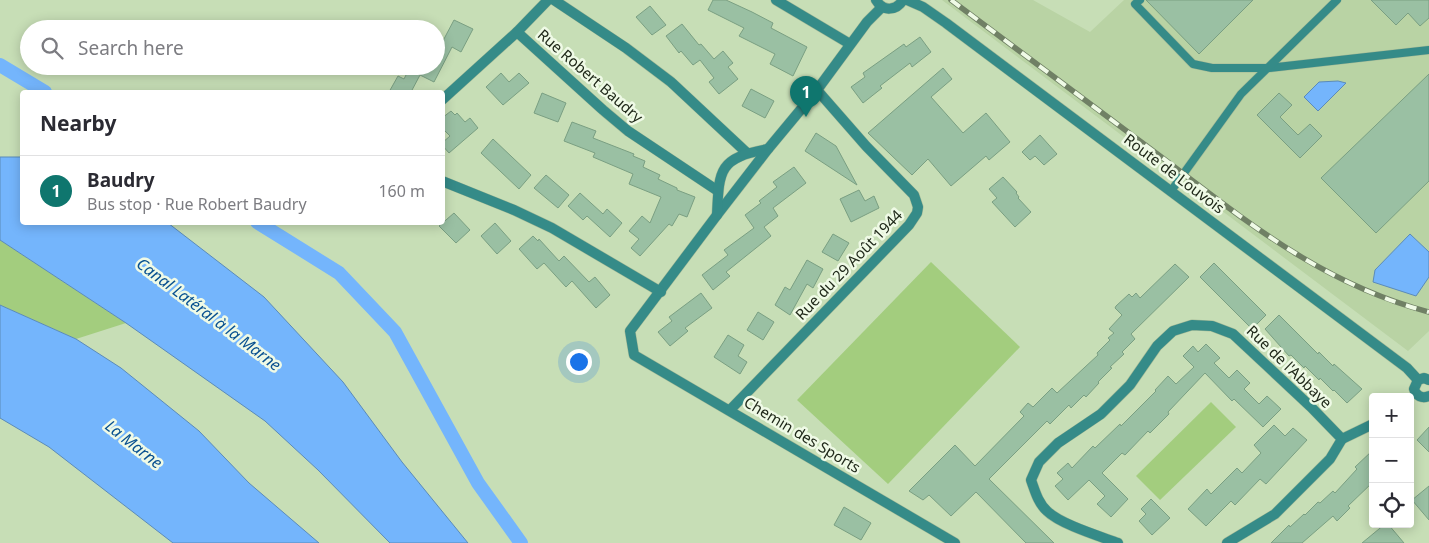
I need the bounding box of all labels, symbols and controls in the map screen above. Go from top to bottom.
search box [20,20,445,75]
street label: Rue Robert Baudry [534,24,648,127]
icon: search [38,34,66,62]
text: Search here [78,35,184,61]
pin: 1 [790,76,822,117]
text: Nearby [40,109,116,137]
street label: Route de Louvois [1120,129,1229,218]
text: Baudry [87,167,155,193]
text: 1 [51,180,61,202]
text: 160 m [378,180,425,202]
text: Bus stop · Rue Robert Baudry [87,193,307,215]
street label: Rue du 29 Août 1944 [790,205,906,324]
water label: Canal Latéral à la Marne [132,252,286,376]
street label: Rue de l'Abbaye [1243,320,1337,412]
your location [566,349,592,375]
street label: Chemin des Sports [741,391,864,477]
map controls [1369,393,1414,528]
button: + [1369,393,1414,438]
water label: La Marne [101,415,167,473]
button: − [1369,438,1414,483]
button: locate [1369,483,1414,528]

